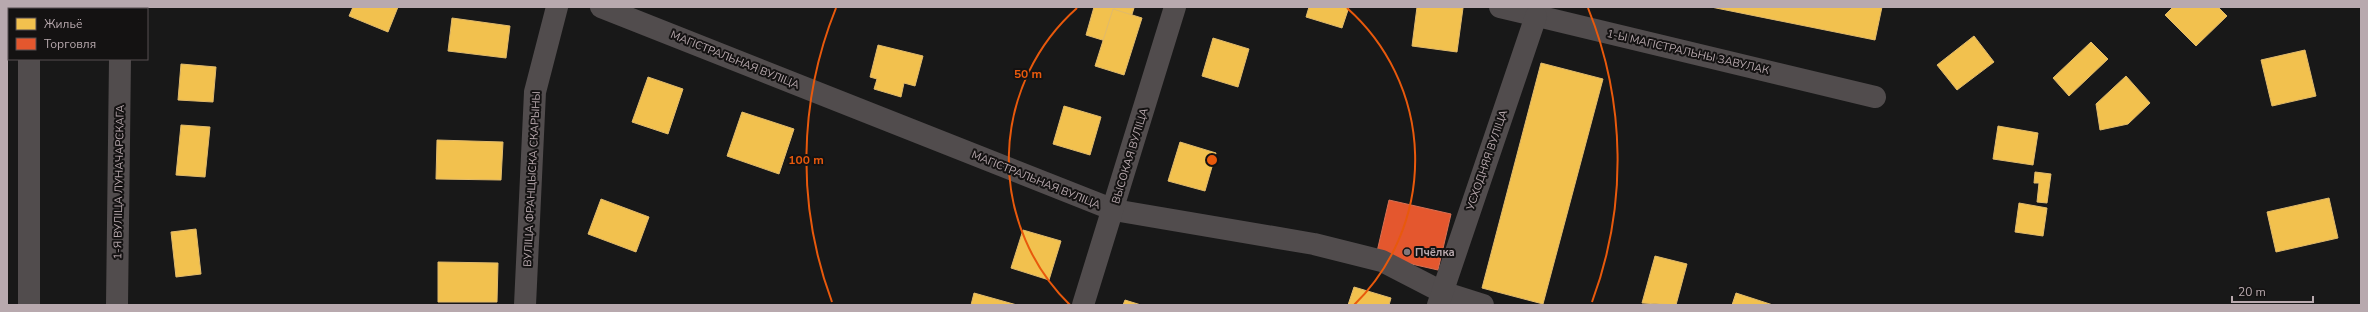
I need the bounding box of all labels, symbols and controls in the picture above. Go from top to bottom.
legend [8,8,148,60]
text: Жильё [44,16,82,32]
street label: 1-Ы МАГІСТРАЛЬНЫ ЗАВУЛАК [1605,26,1771,78]
street label: МАГІСТРАЛЬНАЯ ВУЛІЦА [668,27,802,93]
text: Торговля [44,36,96,52]
text: 50 m [1014,66,1042,82]
street label: ВУЛІЦА ФРАНЦЫСКА СКАРЫНЫ [520,91,544,267]
street label: 1-Я ВУЛІЦА ЛУНАЧАРСКАГА [110,104,128,260]
street label: ВЫСОКАЯ ВУЛІЦА [1108,106,1152,206]
street label: УСХОДНЯЯ ВУЛІЦА [1462,108,1511,213]
street label: МАГІСТРАЛЬНАЯ ВУЛІЦА [969,147,1103,213]
text: 100 m [788,152,824,168]
centre of rings [1205,153,1219,167]
place label: Пчёлка [1415,245,1455,260]
marker: Пчёлка [1402,247,1412,257]
scale bar [2232,278,2313,304]
text: 20 m [2238,284,2266,300]

